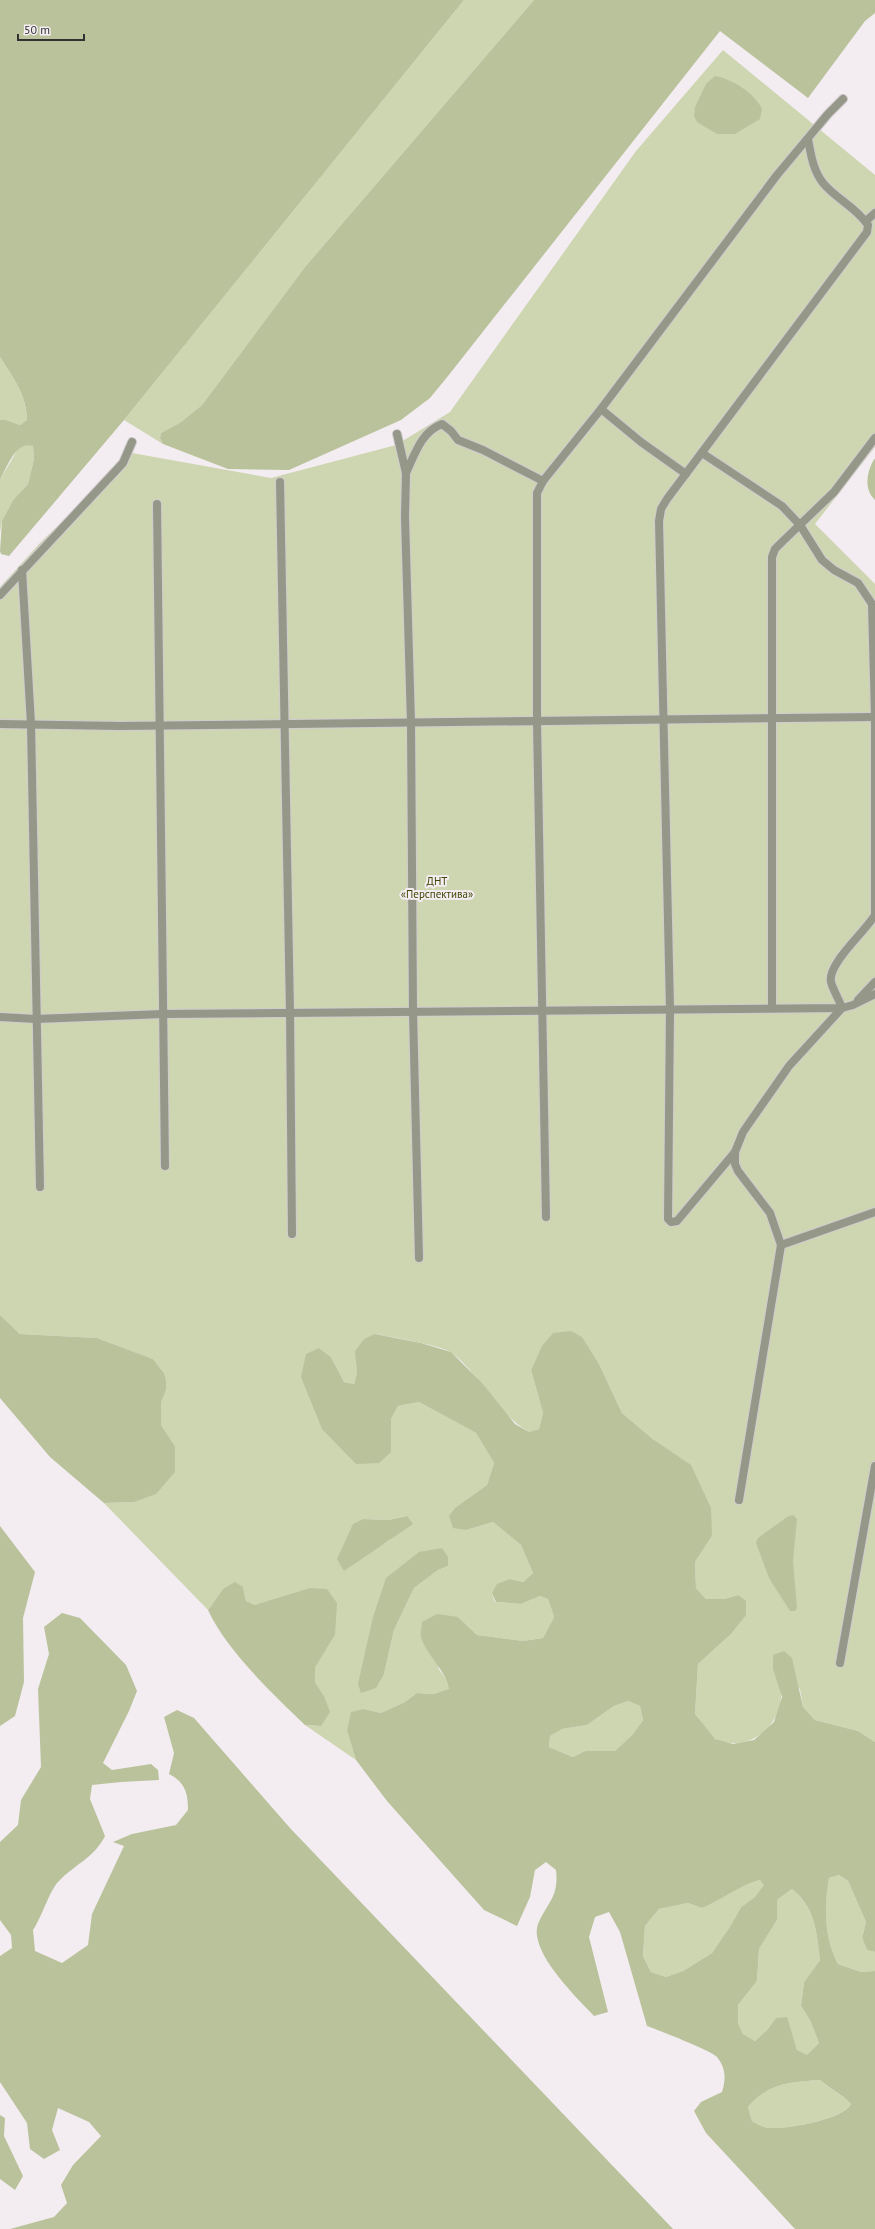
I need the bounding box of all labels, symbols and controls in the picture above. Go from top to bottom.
scale bar [18,16,84,42]
text: 50 m [24,22,50,37]
park label: ДНТ «Перспектива» [401,874,473,901]

